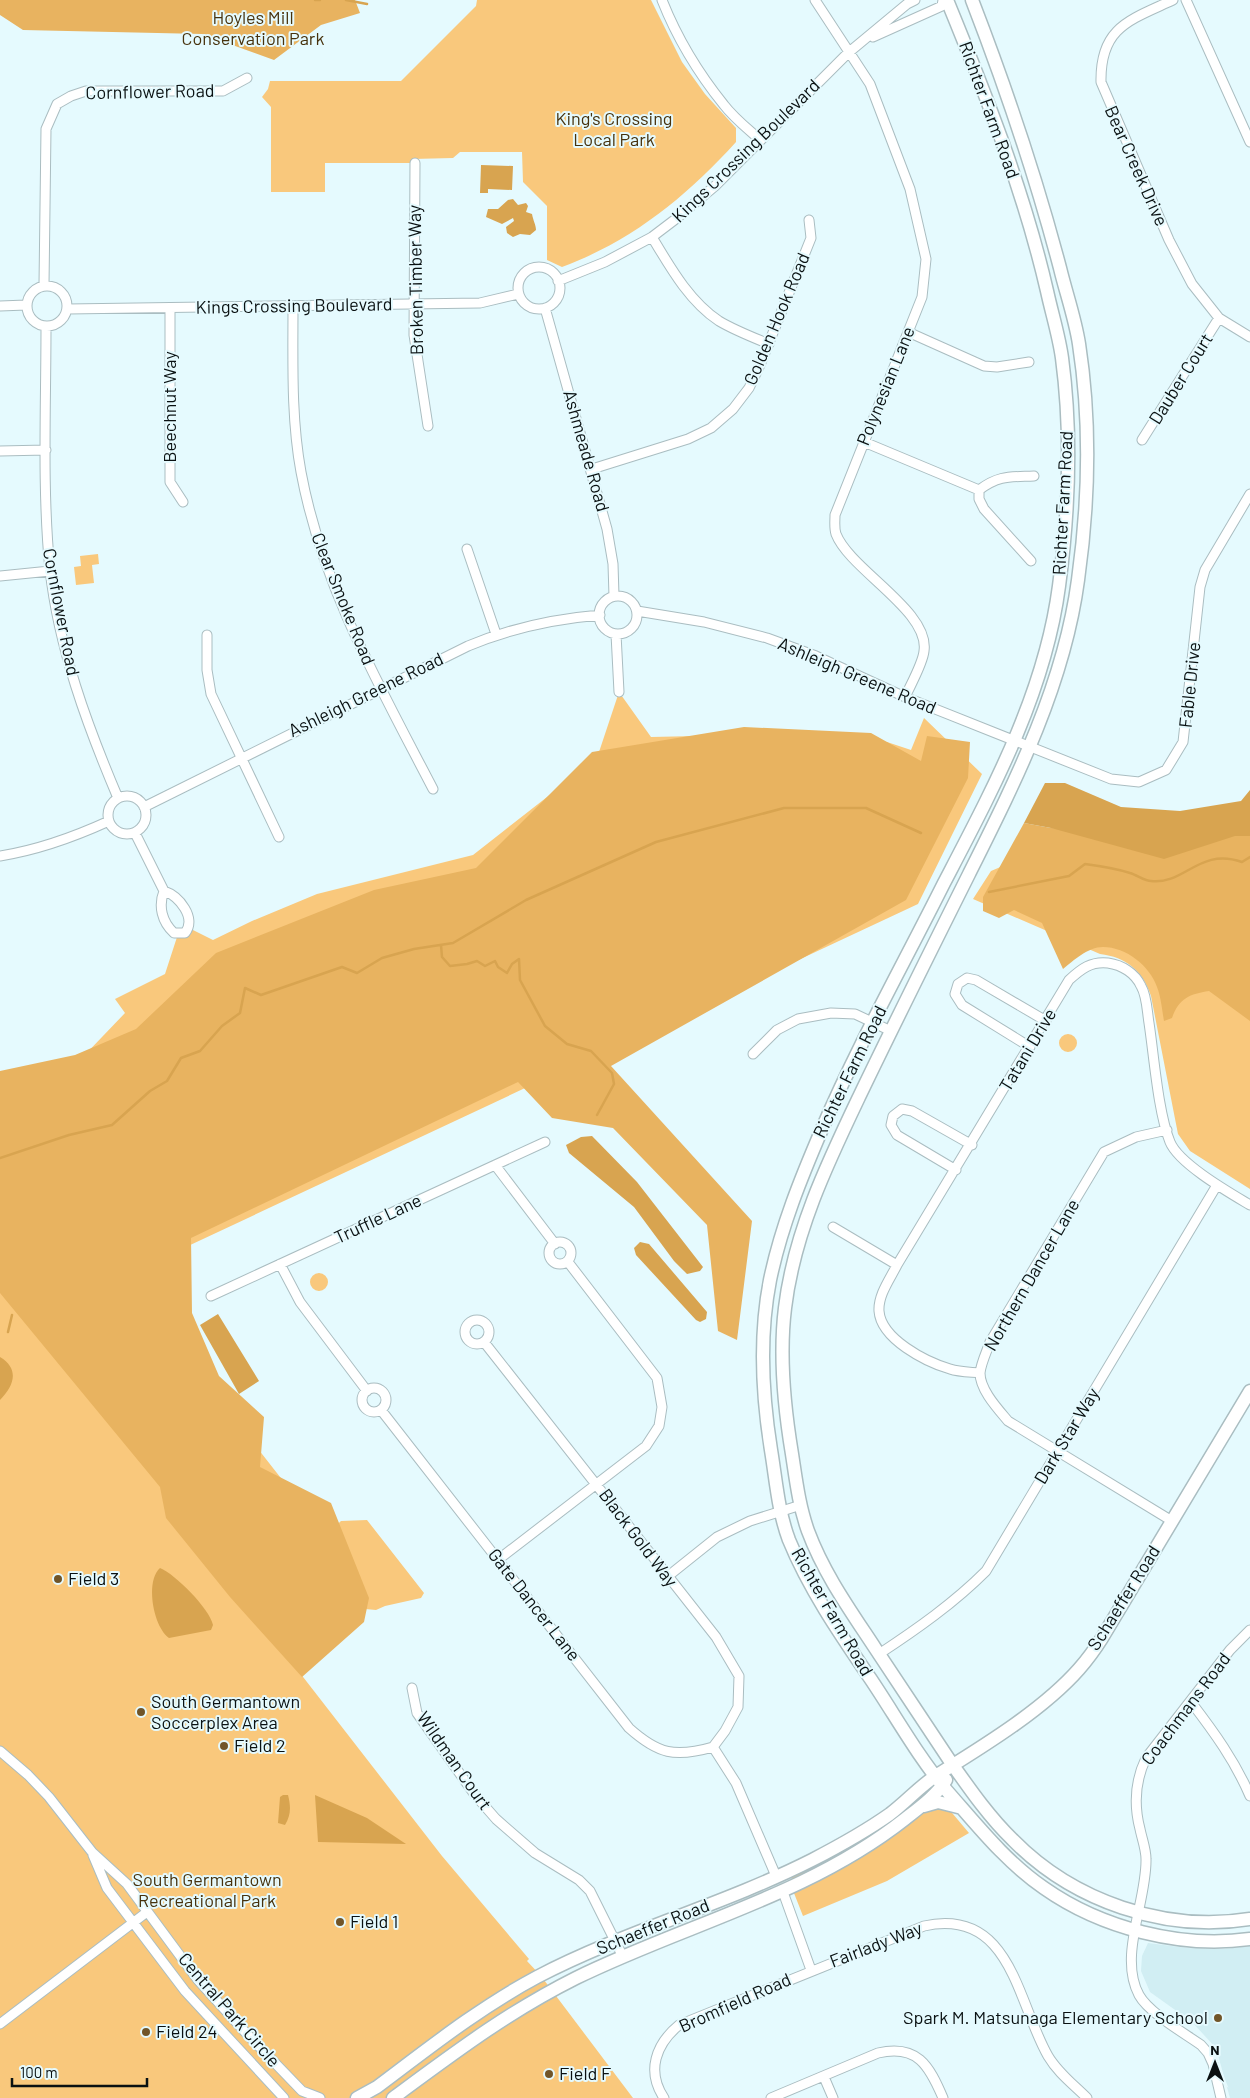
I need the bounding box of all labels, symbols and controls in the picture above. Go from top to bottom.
park label: Hoyles Mill Conservation Park [182,6,324,49]
street label: Richter Farm Road [955,38,1025,181]
street label: Kings Crossing Boulevard [667,74,824,227]
street label: Cornflower Road [85,79,215,103]
street label: Bear Creek Drive [1101,102,1173,229]
park label: King's Crossing Local Park [556,107,672,150]
street label: Broken Timber Way [403,205,427,355]
street label: Golden Hook Road [738,249,814,388]
street label: Kings Crossing Boulevard [195,292,393,318]
street label: Polynesian Lane [851,323,919,448]
street label: Dauber Court [1144,329,1217,428]
street label: Beechnut Way [158,351,180,463]
street label: Ashmeade Road [559,387,615,514]
street label: Richter Farm Road [1047,430,1077,576]
street label: Clear Smoke Road [307,529,380,668]
street label: Cornflower Road [39,546,85,677]
street label: Ashleigh Greene Road [775,632,940,718]
street label: Fable Drive [1174,641,1204,729]
street label: Ashleigh Greene Road [284,647,447,741]
street label: Richter Farm Road [808,1002,891,1141]
street label: Tatani Drive [994,1004,1060,1095]
street label: Truffle Lane [330,1188,425,1248]
street label: Northern Dancer Lane [979,1195,1084,1354]
street label: Dark Star Way [1029,1383,1103,1487]
street label: Black Gold Way [595,1484,683,1591]
street label: Schaeffer Road [1082,1541,1164,1654]
street label: Richter Farm Road [787,1543,878,1680]
street label: Gate Dancer Lane [484,1544,586,1665]
place label: Field 3 [68,1567,119,1589]
marker: Field 3 [52,1573,64,1585]
street label: Coachmans Road [1136,1648,1235,1769]
place label: South Germantown Soccerplex Area [151,1690,300,1733]
marker: South Germantown Soccerplex Area [135,1706,147,1718]
street label: Wildman Court [413,1707,497,1814]
place label: Field 2 [234,1734,286,1756]
marker: Field 2 [218,1740,230,1752]
park label: South Germantown Recreational Park [132,1868,282,1911]
street label: Schaeffer Road [593,1893,712,1959]
place label: Field 1 [350,1910,398,1932]
marker: Field 1 [334,1916,346,1928]
street label: Fairlady Way [826,1916,925,1972]
street label: Central Park Circle [174,1948,285,2071]
street label: Bromfield Road [675,1968,794,2037]
place label: Spark M. Matsunaga Elementary School [903,2006,1208,2028]
marker: Spark M. Matsunaga Elementary School [1212,2012,1224,2024]
place label: Field 24 [156,2020,218,2042]
marker: Field 24 [140,2026,152,2038]
north arrow [1190,2038,1240,2088]
text: N [1210,2041,1220,2058]
scale bar [12,2056,148,2088]
place label: Field F [559,2062,611,2084]
text: 100 m [20,2063,58,2081]
marker: Field F [543,2068,555,2080]

